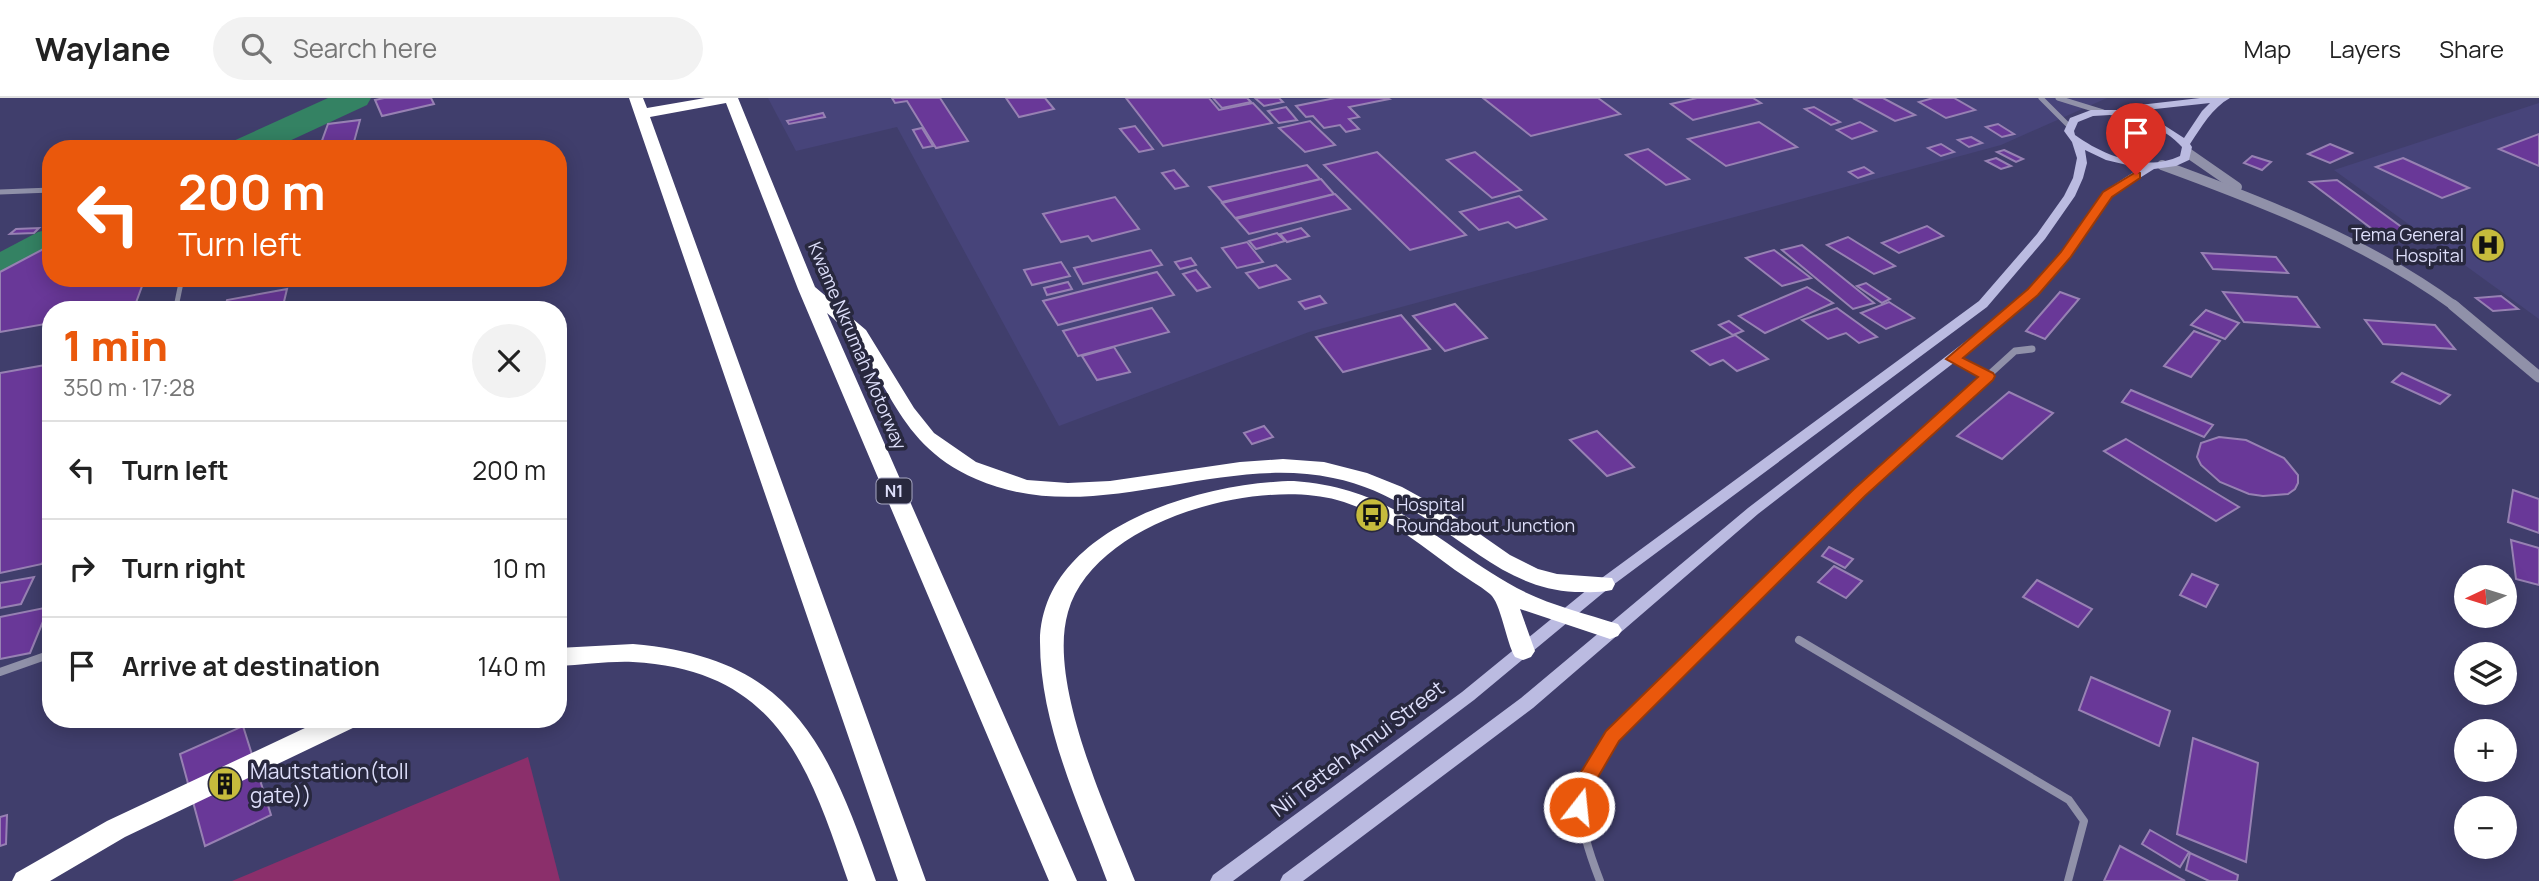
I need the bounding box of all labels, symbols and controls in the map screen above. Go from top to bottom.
search box [213,17,703,80]
text: Waylane [35,26,171,71]
icon: search [237,29,275,67]
text: Search here [293,30,437,66]
text: Map [2244,32,2291,65]
text: Layers [2329,32,2401,65]
text: Share [2439,32,2504,65]
pin [2106,103,2166,175]
icon: arrive [2117,114,2155,152]
text: 200 m [178,158,326,225]
icon: left [63,168,154,259]
text: Turn left [178,222,302,266]
place label: Tema General Hospital [2351,222,2464,267]
hospital icon: Tema General Hospital [2469,226,2507,264]
street label: Kwame Nkrumah Motorway [803,238,913,454]
text: 1 min [63,316,168,374]
button: close [472,324,546,398]
text: 350 m · 17:28 [63,371,195,403]
icon: left [63,451,101,489]
text: Turn left [122,452,229,488]
text: 200 m [472,452,546,488]
road number: N1 [876,478,912,504]
place label: Hospital Roundabout Junction [1396,492,1575,537]
bus stop icon: Hospital Roundabout Junction [1353,496,1391,534]
icon: right [63,549,101,587]
text: Turn right [122,550,246,586]
text: 10 m [493,550,546,586]
north arrow [2454,565,2516,628]
map controls [2454,565,2517,859]
button: layers [2454,642,2517,705]
icon: arrive [63,647,101,685]
text: Arrive at destination [122,648,380,684]
text: 140 m [477,648,546,684]
street label: Nii Tetteh Amui Street [1265,674,1450,823]
button: + [2454,719,2517,782]
place label: Mautstation(toll gate)) [250,757,409,809]
building icon: Mautstation(toll gate)) [206,765,244,803]
position arrow [1542,770,1616,844]
button: − [2454,796,2517,859]

